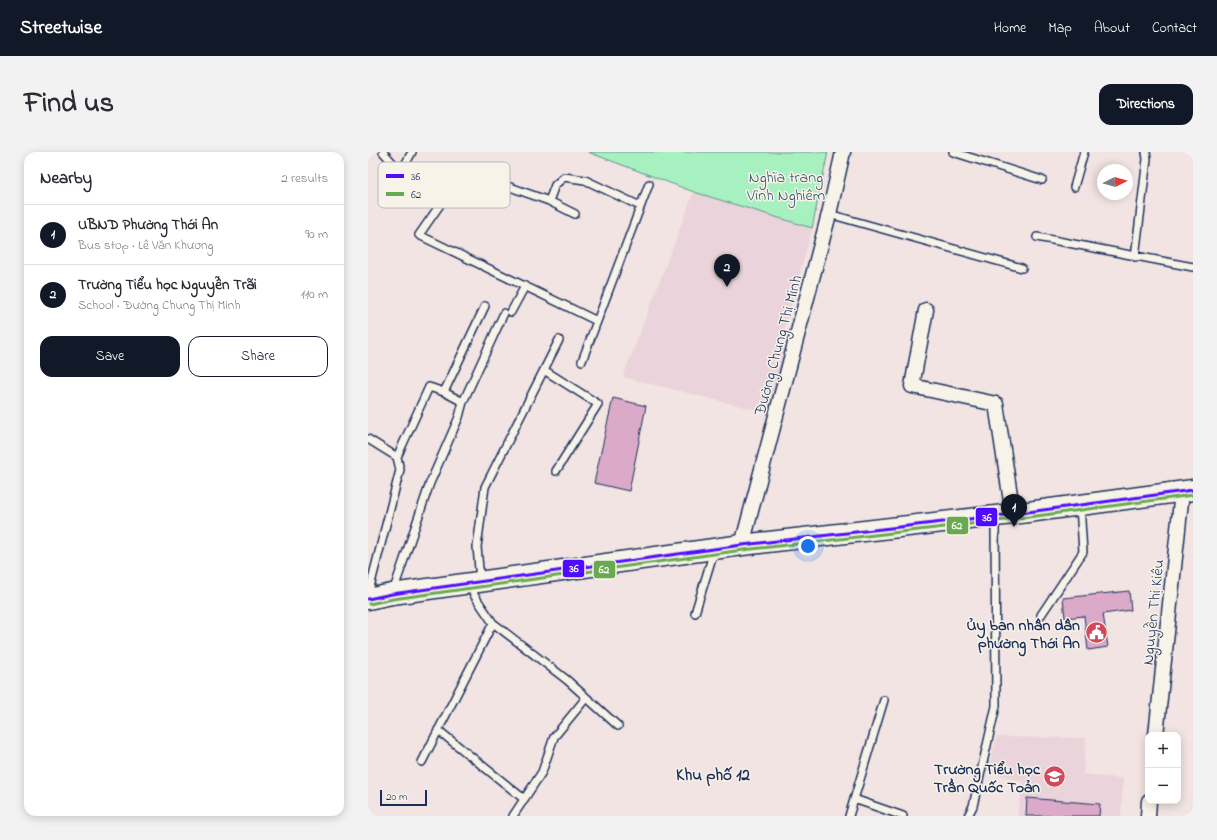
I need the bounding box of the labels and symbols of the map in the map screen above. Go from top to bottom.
legend [378,162,510,208]
north arrow [1097,164,1133,200]
park label: Nghĩa trang Vĩnh Nghiêm [746,166,825,208]
text: 36 [411,169,421,185]
text: 62 [411,187,422,203]
pin: 2 [714,254,740,287]
street label: Đường Chung Thị Minh [748,273,809,419]
pin: 1 [1001,494,1027,527]
line badge: 36 [975,507,998,527]
text: 36 [981,510,992,526]
line badge: 62 [946,516,969,535]
text: 62 [951,518,963,534]
your location [798,536,818,556]
street label: Nguyễn Thị Kiêu [1137,558,1171,666]
line badge: 36 [562,559,585,578]
line badge: 62 [593,560,616,579]
text: 36 [568,561,579,577]
text: 62 [598,562,610,578]
place label: Ủy ban nhân dân phường Thới An [966,614,1080,657]
public building icon: Ủy ban nhân dân phường Thới An [1083,620,1109,646]
place label: Trường Tiểu học Trần Quốc Toản [934,758,1041,800]
district label: Khu phố 12 [676,763,751,788]
school or university icon: Trường Tiểu học Trần Quốc Toản [1042,764,1068,790]
scale bar [380,788,427,807]

